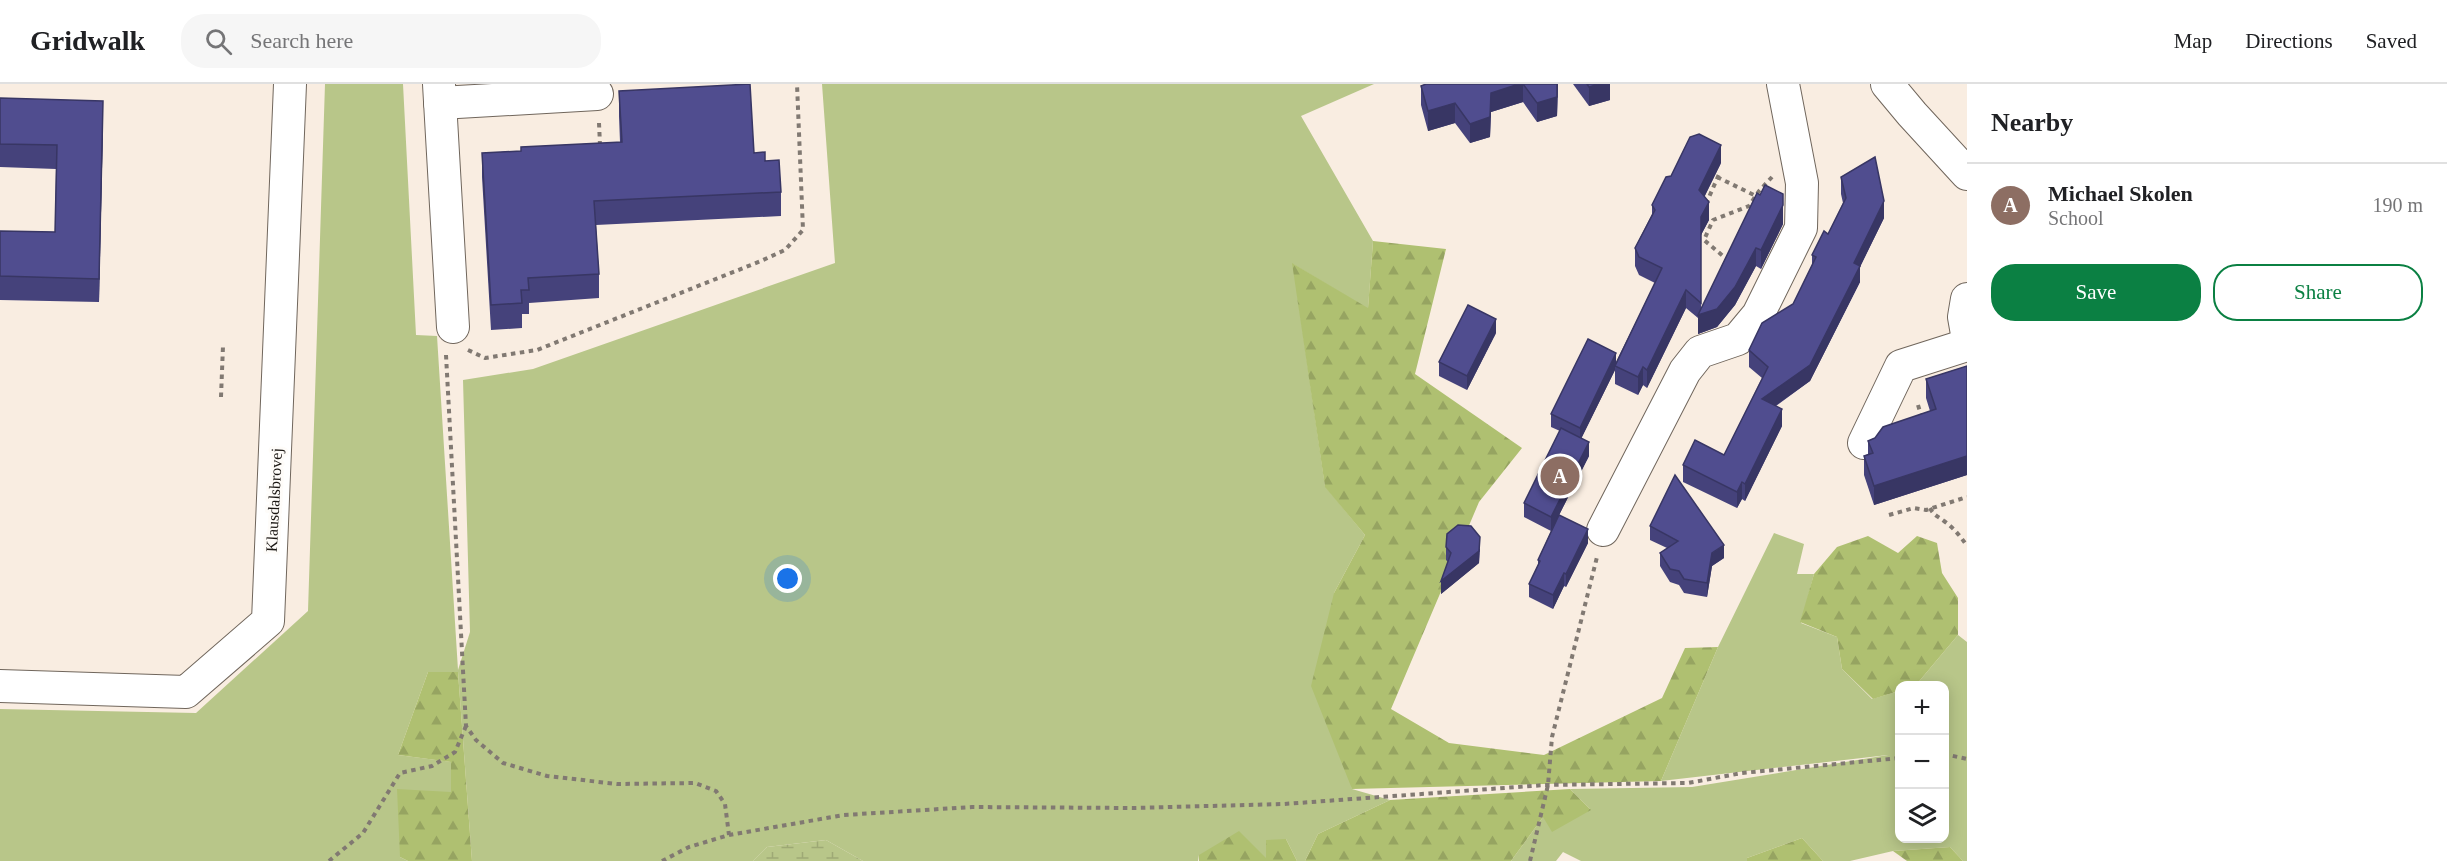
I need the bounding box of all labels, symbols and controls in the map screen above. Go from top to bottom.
search box [181,14,601,68]
text: Gridwalk [30,25,145,56]
icon: search [202,25,235,58]
text: Search here [250,28,353,53]
text: Map [2174,29,2212,53]
text: Directions [2245,29,2333,53]
text: Saved [2366,29,2417,53]
text: Nearby [1991,108,2073,137]
text: Michael Skolen [2048,181,2193,206]
text: A [2003,194,2018,216]
text: 190 m [2372,194,2423,216]
text: School [2048,207,2104,229]
button: Save [1991,264,2201,321]
button: Share [2213,264,2423,321]
street label: Klausdalsbrovej [263,448,286,552]
pin: A [1540,454,1580,498]
your location [773,564,802,593]
map controls [1895,681,1949,843]
button: + [1895,681,1949,735]
button: − [1895,735,1949,789]
button: layers [1895,789,1949,843]

